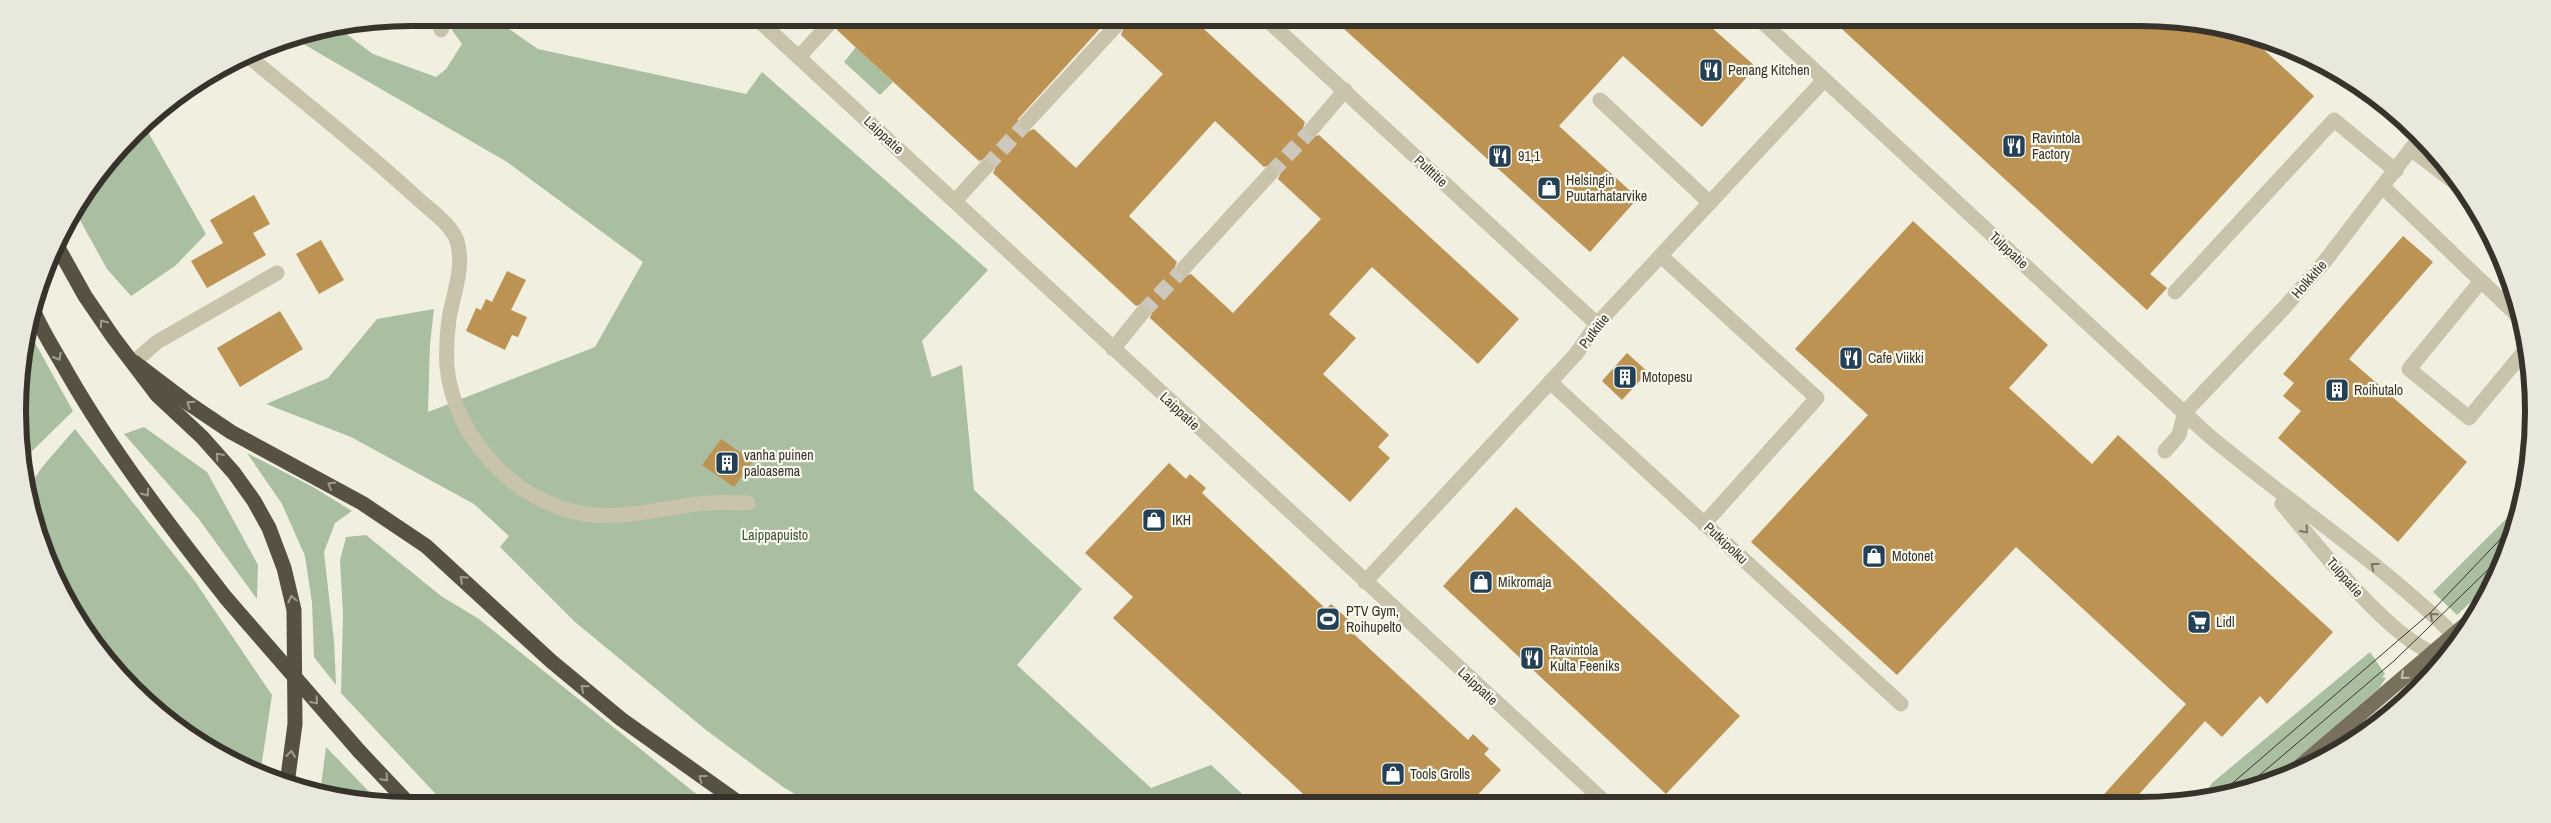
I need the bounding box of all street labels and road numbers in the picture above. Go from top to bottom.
street label: Laippatie [860,112,908,158]
street label: Pulttitie [1411,151,1451,191]
street label: Tulppatie [1986,227,2032,273]
street label: Holkkitie [2288,256,2330,302]
street label: Putkitie [1575,310,1613,352]
street label: Laippatie [1156,388,1204,434]
street label: Putkipolku [1700,518,1752,568]
street label: Tulppatie [2323,553,2367,601]
street label: Laippatie [1454,663,1502,709]

